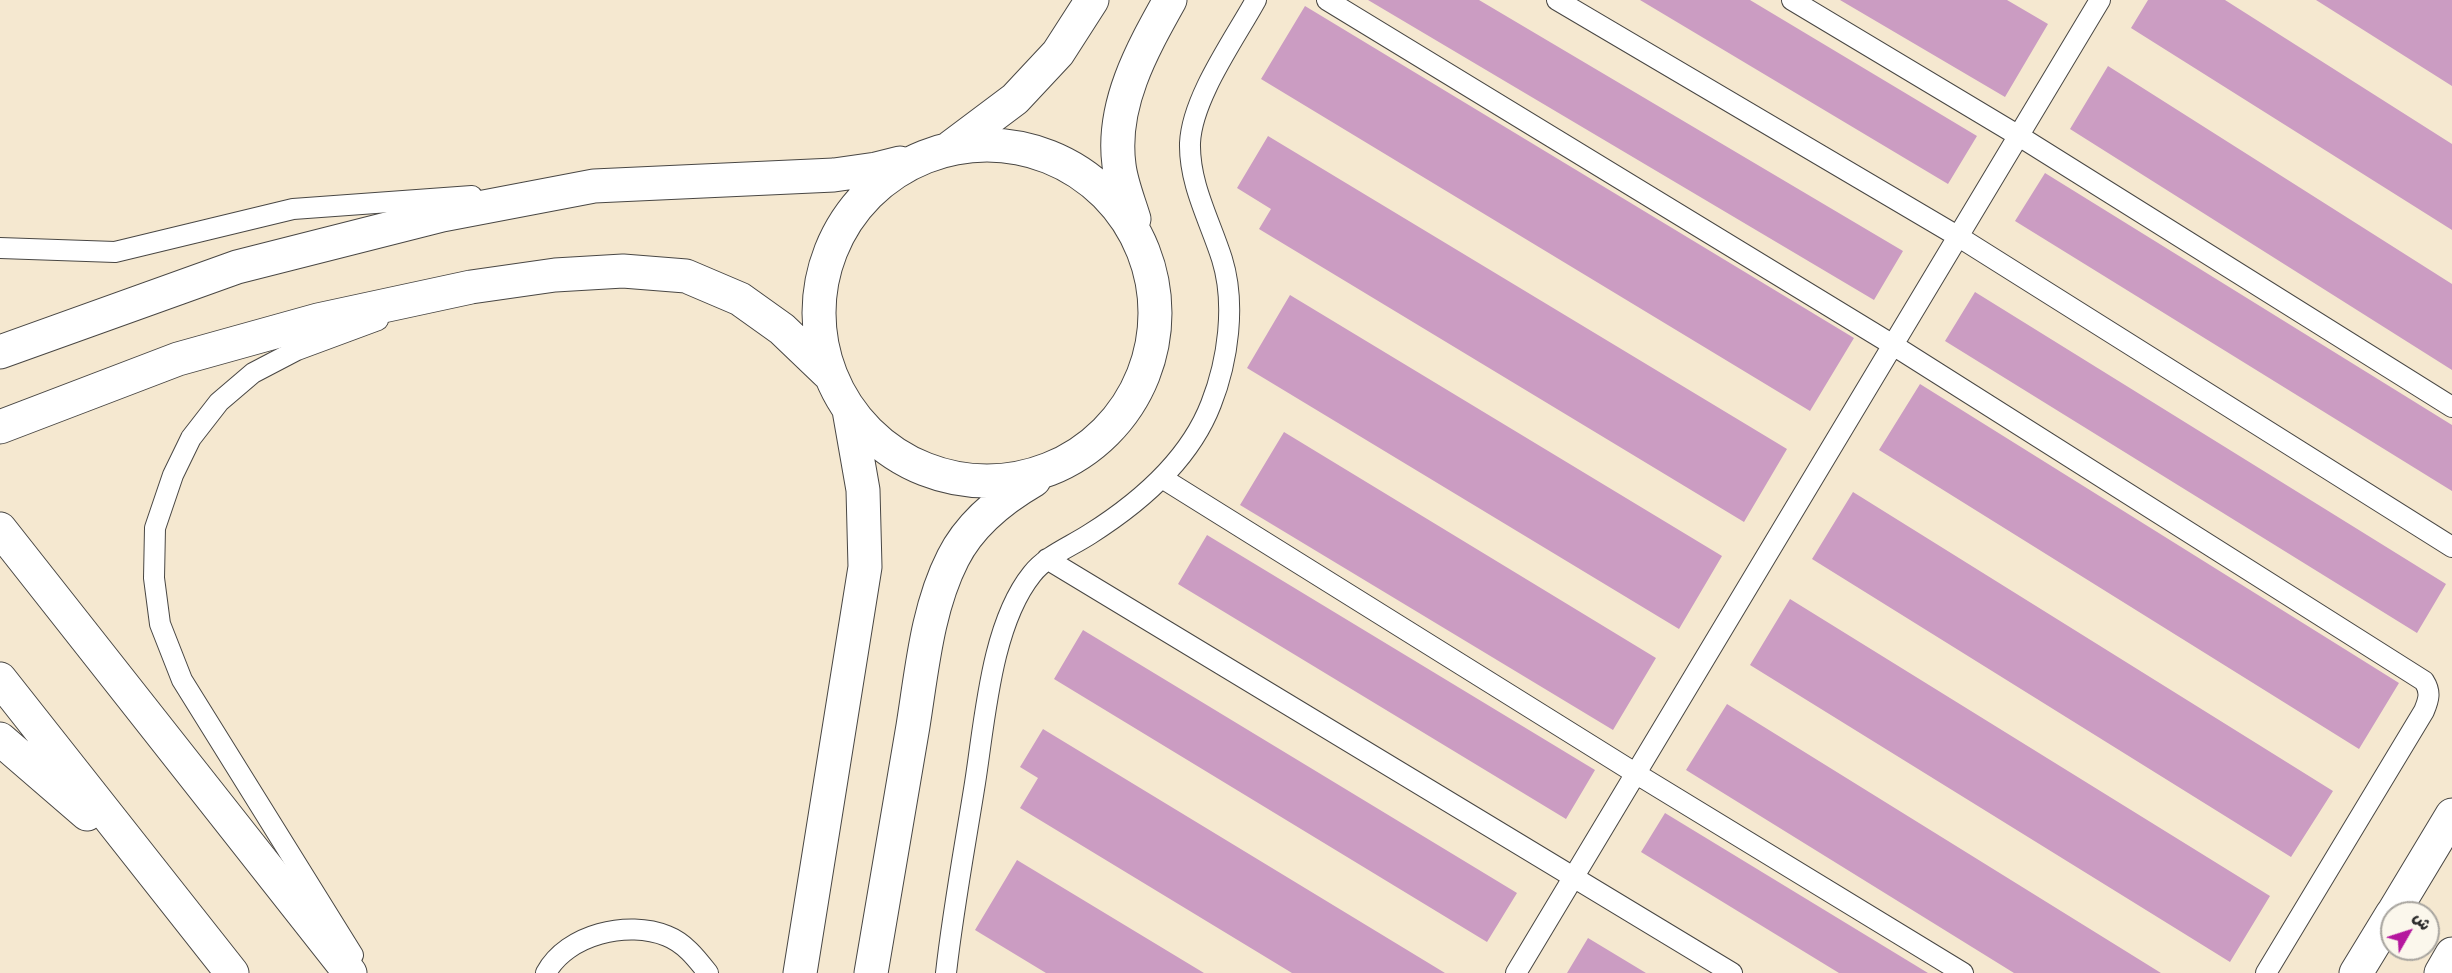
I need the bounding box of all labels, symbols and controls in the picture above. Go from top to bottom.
north arrow [2380,901,2440,961]
text: ش [2409,907,2437,934]

